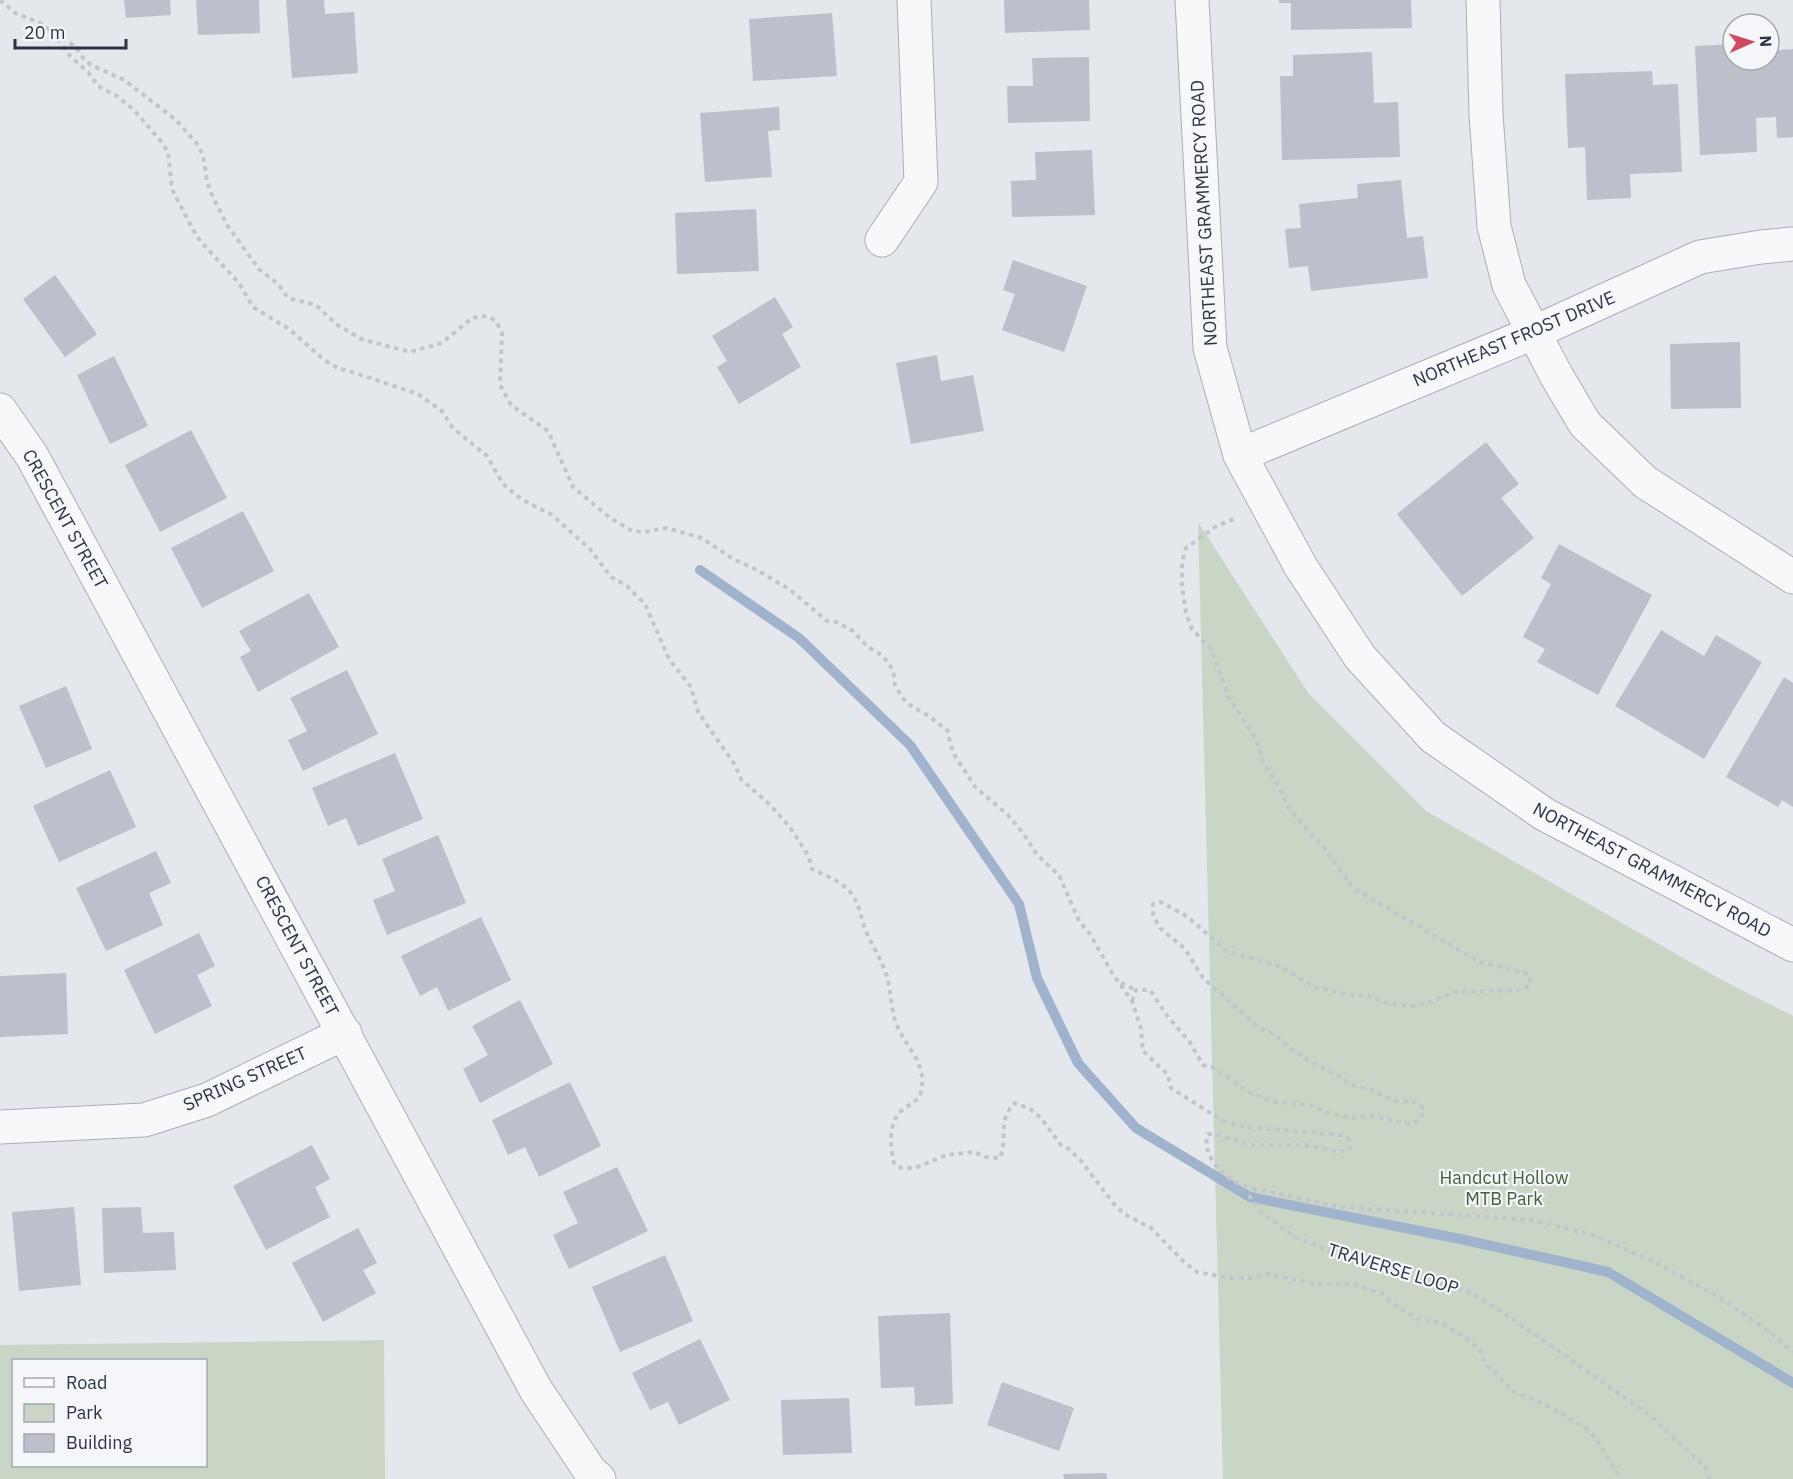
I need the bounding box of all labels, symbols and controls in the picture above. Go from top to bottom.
scale bar [15,12,126,50]
north arrow [1721,12,1781,72]
text: 20 m [24,21,66,44]
text: N [1756,35,1776,48]
street label: NORTHEAST GRAMMERCY ROAD [1185,79,1222,347]
street label: NORTHEAST FROST DRIVE [1409,285,1618,392]
street label: CRESCENT STREET [18,445,113,593]
street label: NORTHEAST GRAMMERCY ROAD [1529,797,1775,942]
street label: CRESCENT STREET [251,872,344,1020]
street label: SPRING STREET [179,1041,310,1116]
park label: Handcut Hollow MTB Park [1439,1166,1569,1210]
street label: TRAVERSE LOOP [1325,1238,1461,1299]
legend [12,1359,207,1467]
text: Road [66,1371,107,1394]
text: Park [66,1401,103,1424]
text: Building [66,1431,133,1454]

